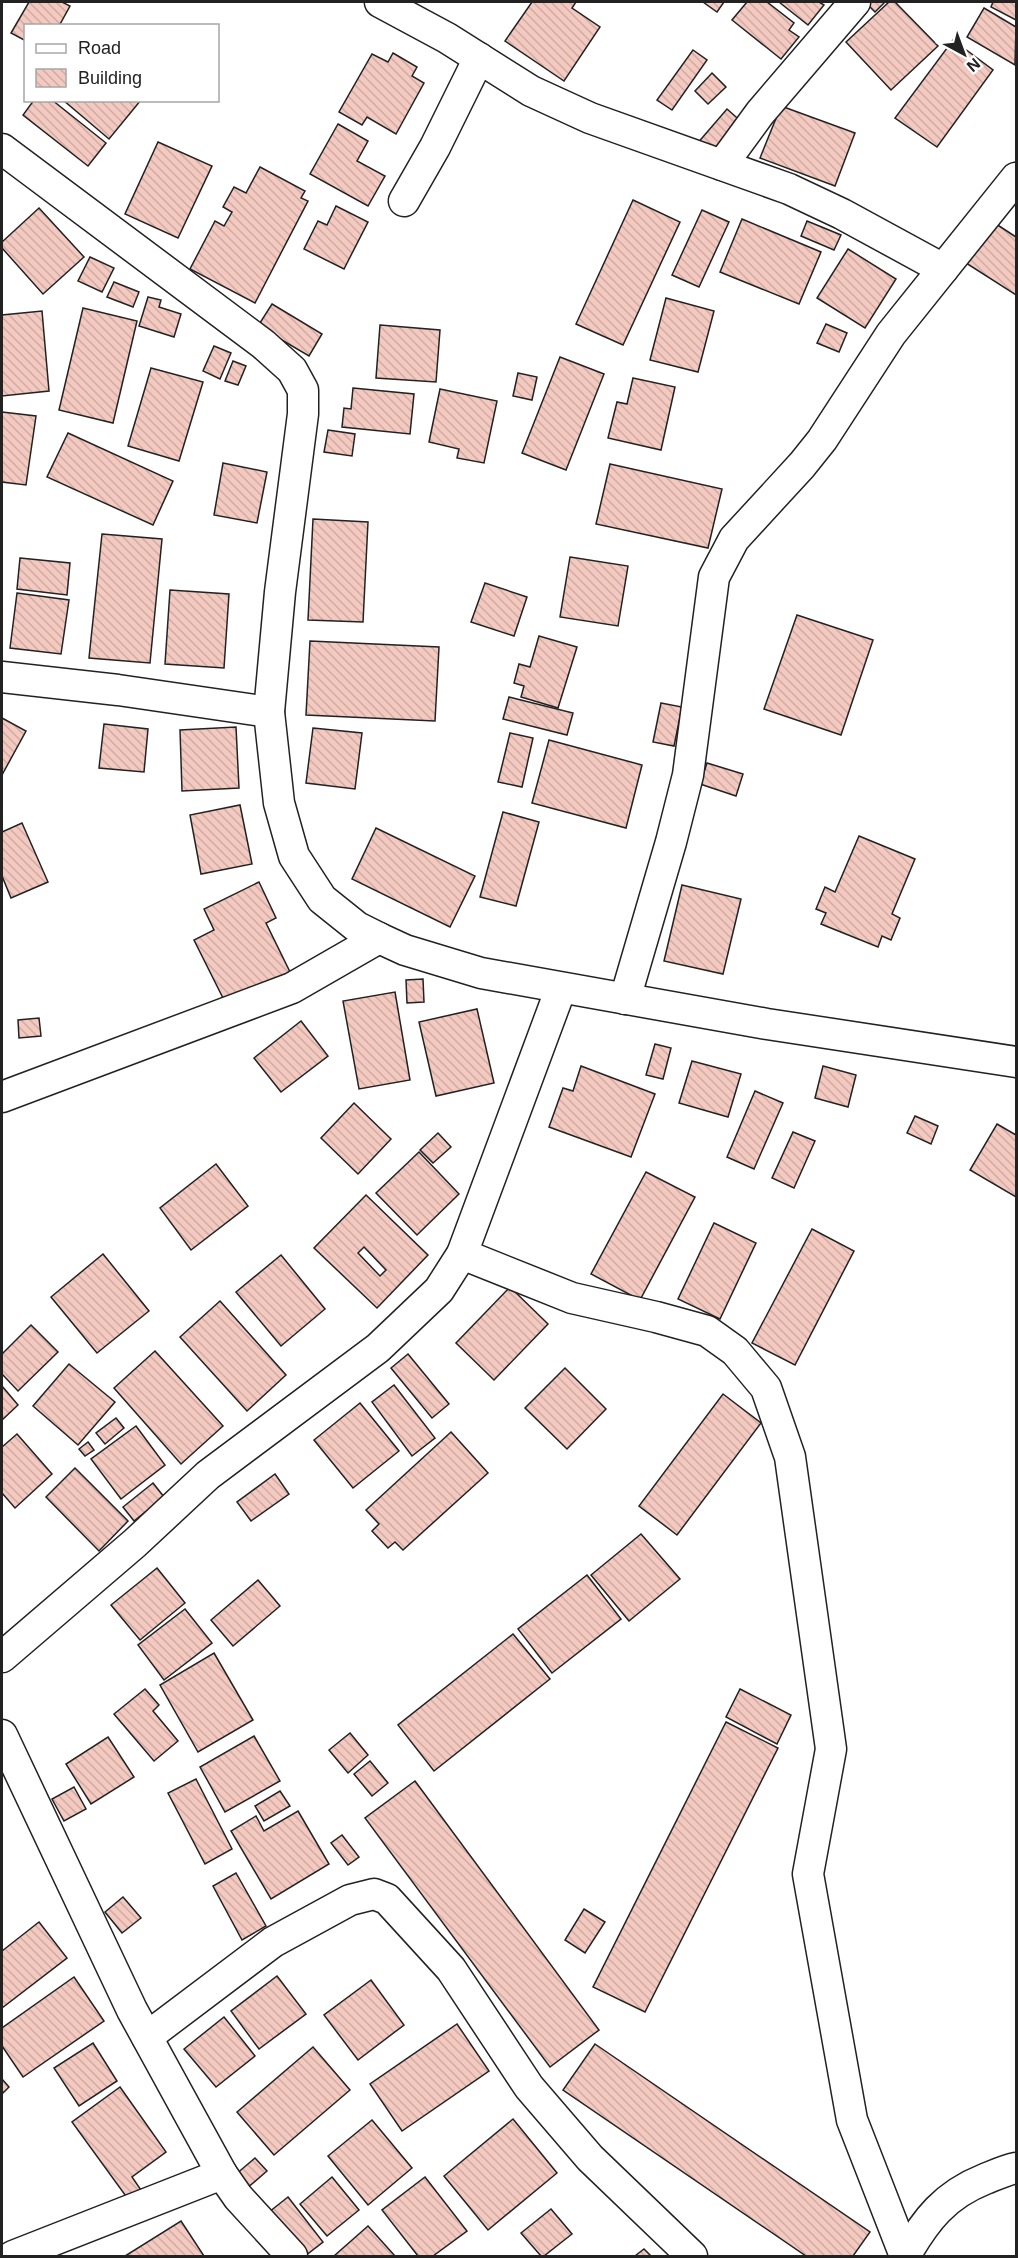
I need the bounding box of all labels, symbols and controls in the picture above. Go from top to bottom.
legend [24,24,219,102]
north arrow [934,24,994,84]
text: Road [78,38,121,58]
text: N [964,55,983,75]
text: Building [78,68,142,88]

